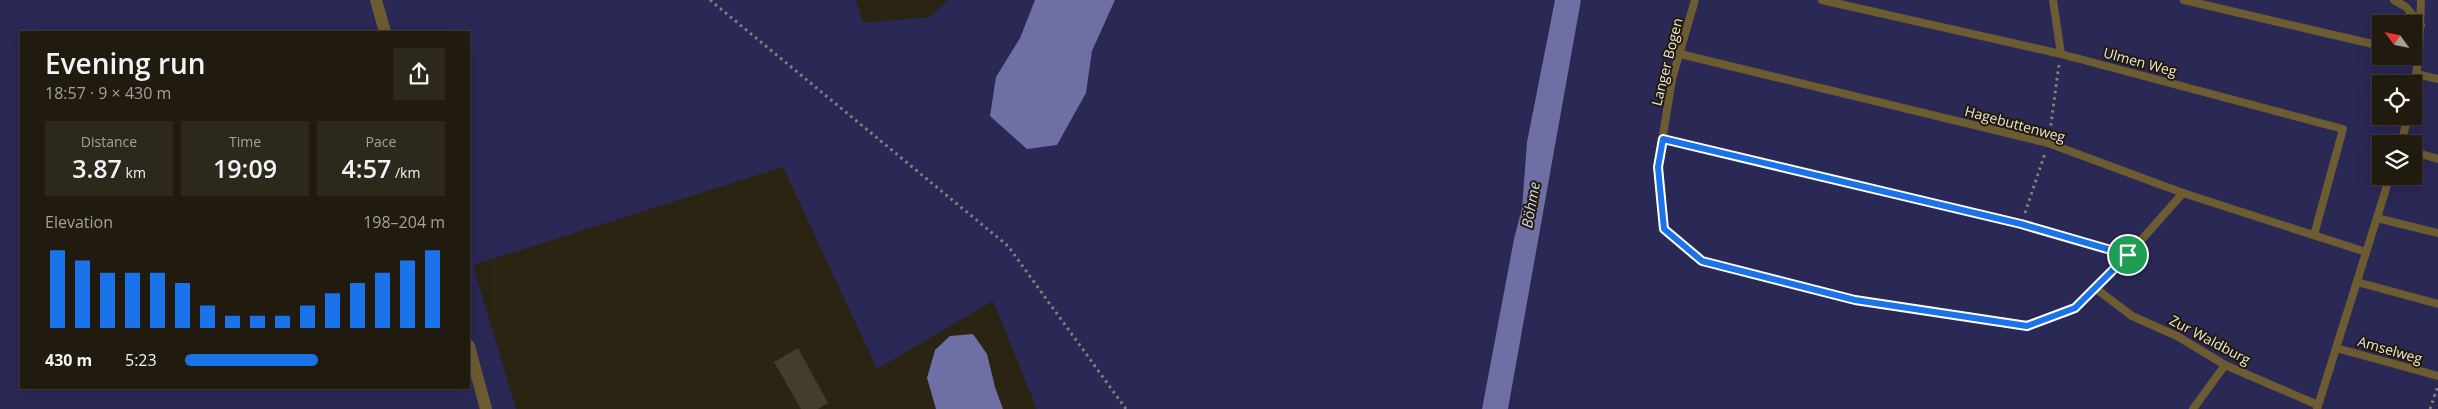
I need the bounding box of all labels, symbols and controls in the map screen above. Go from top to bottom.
north arrow [2372,15,2422,65]
map controls [2372,15,2422,185]
street label: Langer Bogen [1646,16,1687,108]
street label: Ulmen Weg [2101,43,2179,81]
text: Evening run [45,44,206,82]
button: share [393,48,445,100]
button: locate [2372,75,2422,125]
text: 18:57 · 9 × 430 m [45,82,171,104]
street label: Hagebuttenweg [1963,101,2068,146]
text: Distance [81,132,137,151]
text: Time [229,132,261,151]
text: Pace [366,132,396,151]
button: layers [2372,135,2422,185]
text: 3.87 [72,151,122,185]
text: 19:09 [213,151,277,185]
text: 4:57 [342,151,391,185]
text: km [122,163,146,182]
text: /km [391,163,420,182]
water label: Böhme [1516,180,1544,230]
text: Elevation [45,211,113,233]
text: 198–204 m [363,211,445,233]
pin [2107,234,2149,276]
icon: arrive [2114,241,2142,269]
street label: Zur Waldburg [2166,310,2254,369]
street label: Amselweg [2356,331,2425,368]
text: 430 m [45,349,92,371]
text: 5:23 [125,349,157,371]

